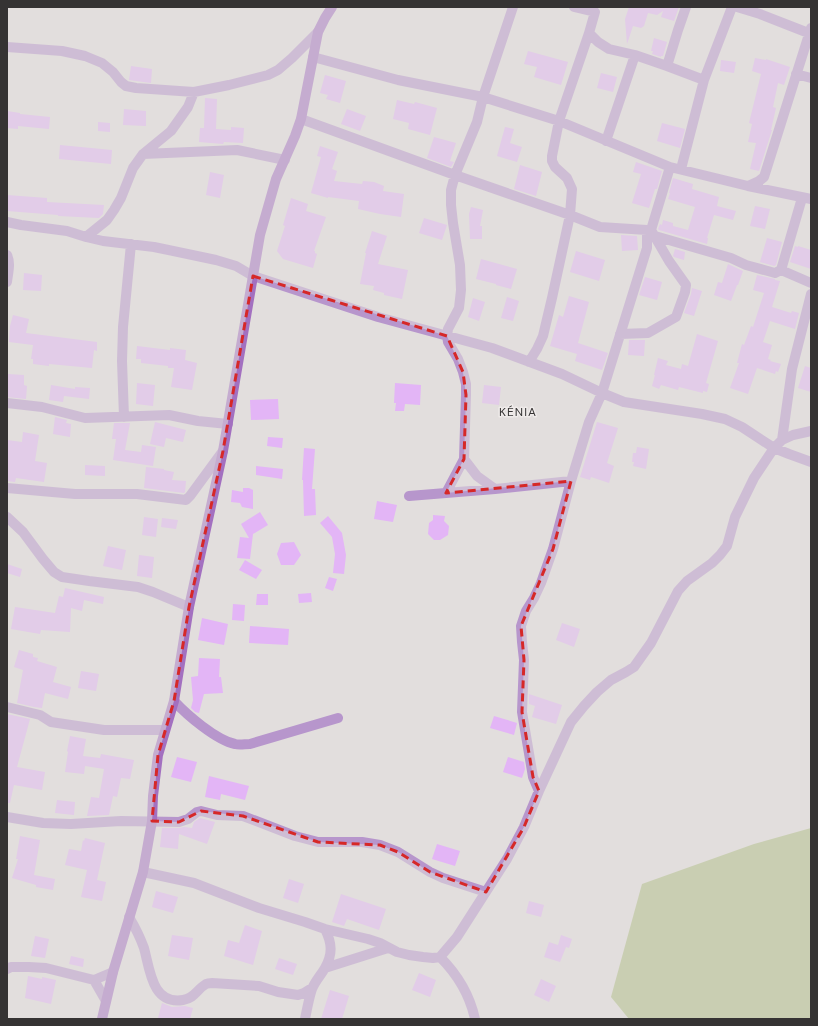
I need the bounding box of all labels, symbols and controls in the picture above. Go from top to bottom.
district label: KÉNIA [499,404,537,420]

